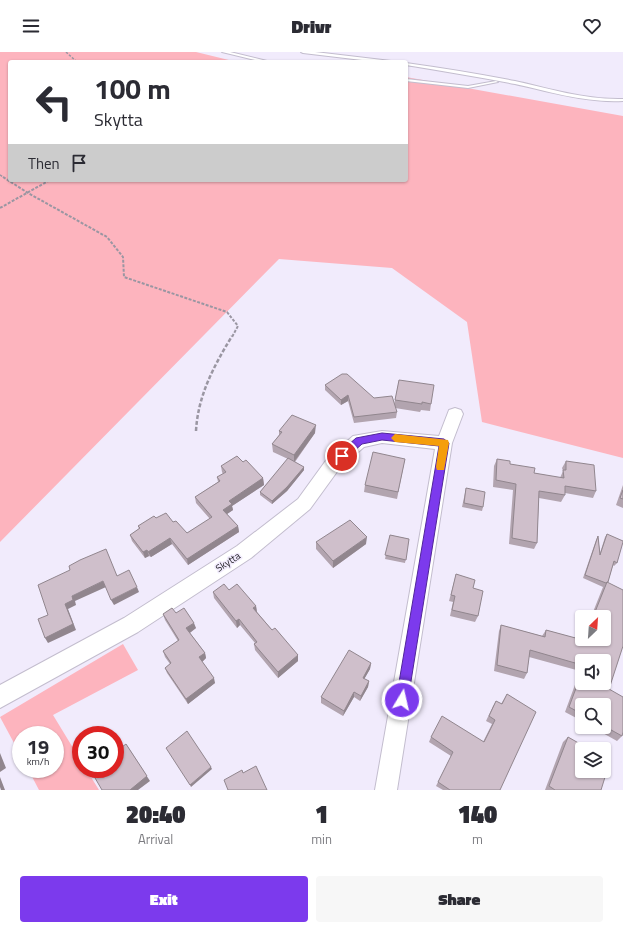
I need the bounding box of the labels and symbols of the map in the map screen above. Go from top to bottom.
pin [325,439,359,473]
street label: Skytta [213,548,243,576]
north arrow [575,610,611,646]
position arrow [381,679,423,721]
speed limit sign: 30 [72,726,124,778]

